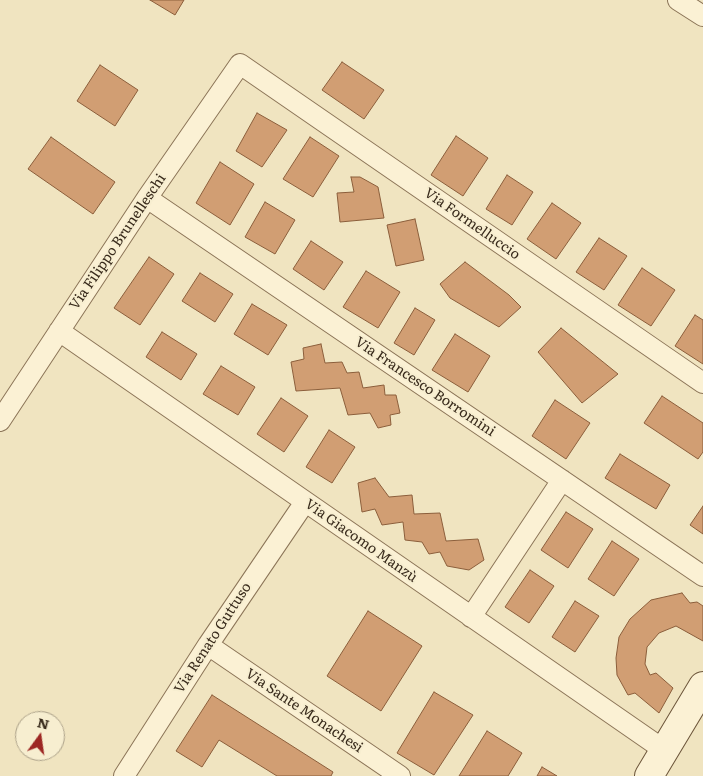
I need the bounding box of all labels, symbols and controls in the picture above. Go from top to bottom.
street label: Via Filippo Brunelleschi [66,171,170,313]
street label: Via Formelluccio [421,185,523,263]
street label: Via Francesco Borromini [352,334,498,440]
street label: Via Giacomo Manzù [302,496,420,586]
street label: Via Renato Guttuso [171,580,255,696]
street label: Via Sante Monachesi [242,665,366,757]
north arrow [15,711,65,761]
text: N [35,711,52,734]

